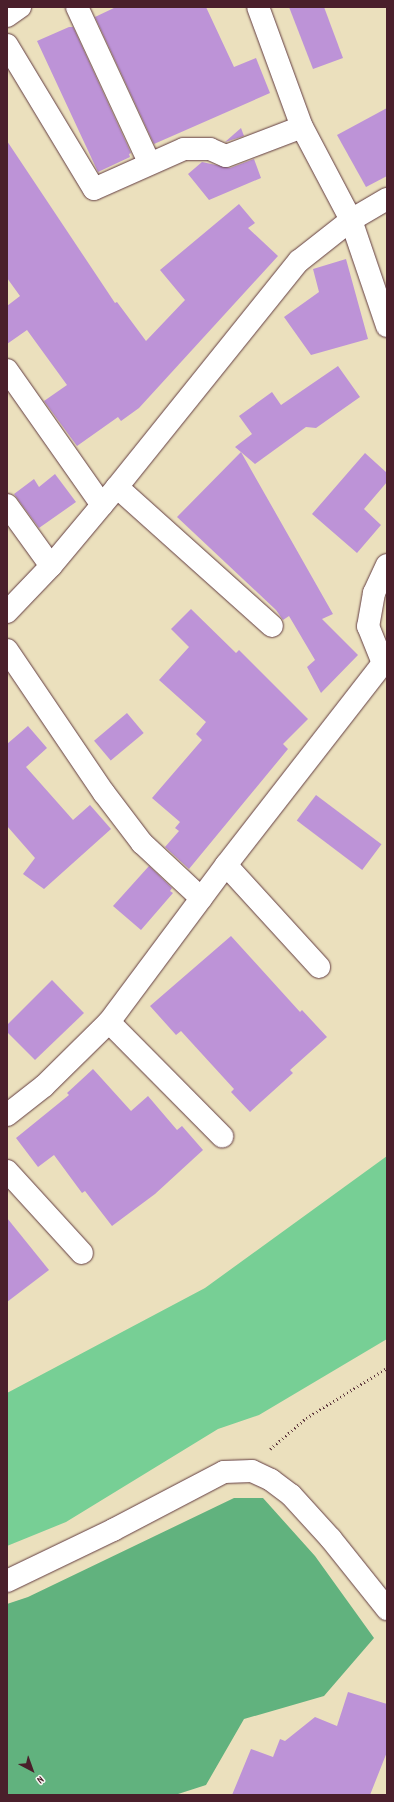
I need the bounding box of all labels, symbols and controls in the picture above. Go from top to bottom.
north arrow [12,1750,52,1790]
text: N [33,1771,47,1787]

